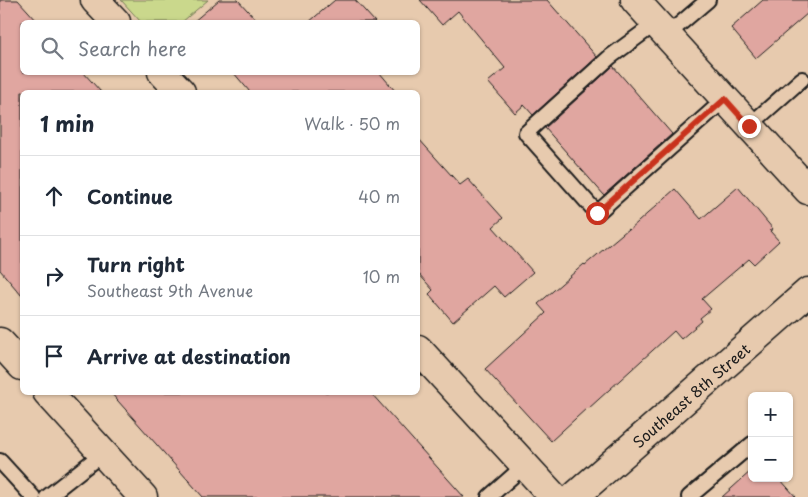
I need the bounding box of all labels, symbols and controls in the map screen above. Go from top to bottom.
search box [20,20,420,75]
icon: search [38,34,66,62]
text: Search here [78,34,187,62]
text: 1 min [40,107,94,139]
text: Walk · 50 m [304,111,400,135]
route end [738,115,761,138]
icon: ahead [40,182,68,210]
text: Continue [87,182,173,210]
text: 40 m [358,184,400,208]
route start [586,202,609,225]
text: Turn right [87,250,185,278]
icon: right [40,262,68,290]
text: 10 m [363,264,400,288]
text: Southeast 9th Avenue [87,278,253,302]
street label: Southeast 8th Street [627,337,755,453]
icon: arrive [40,342,68,370]
text: Arrive at destination [87,342,291,370]
map controls [748,392,793,482]
button: + [748,392,793,437]
button: − [748,437,793,482]

